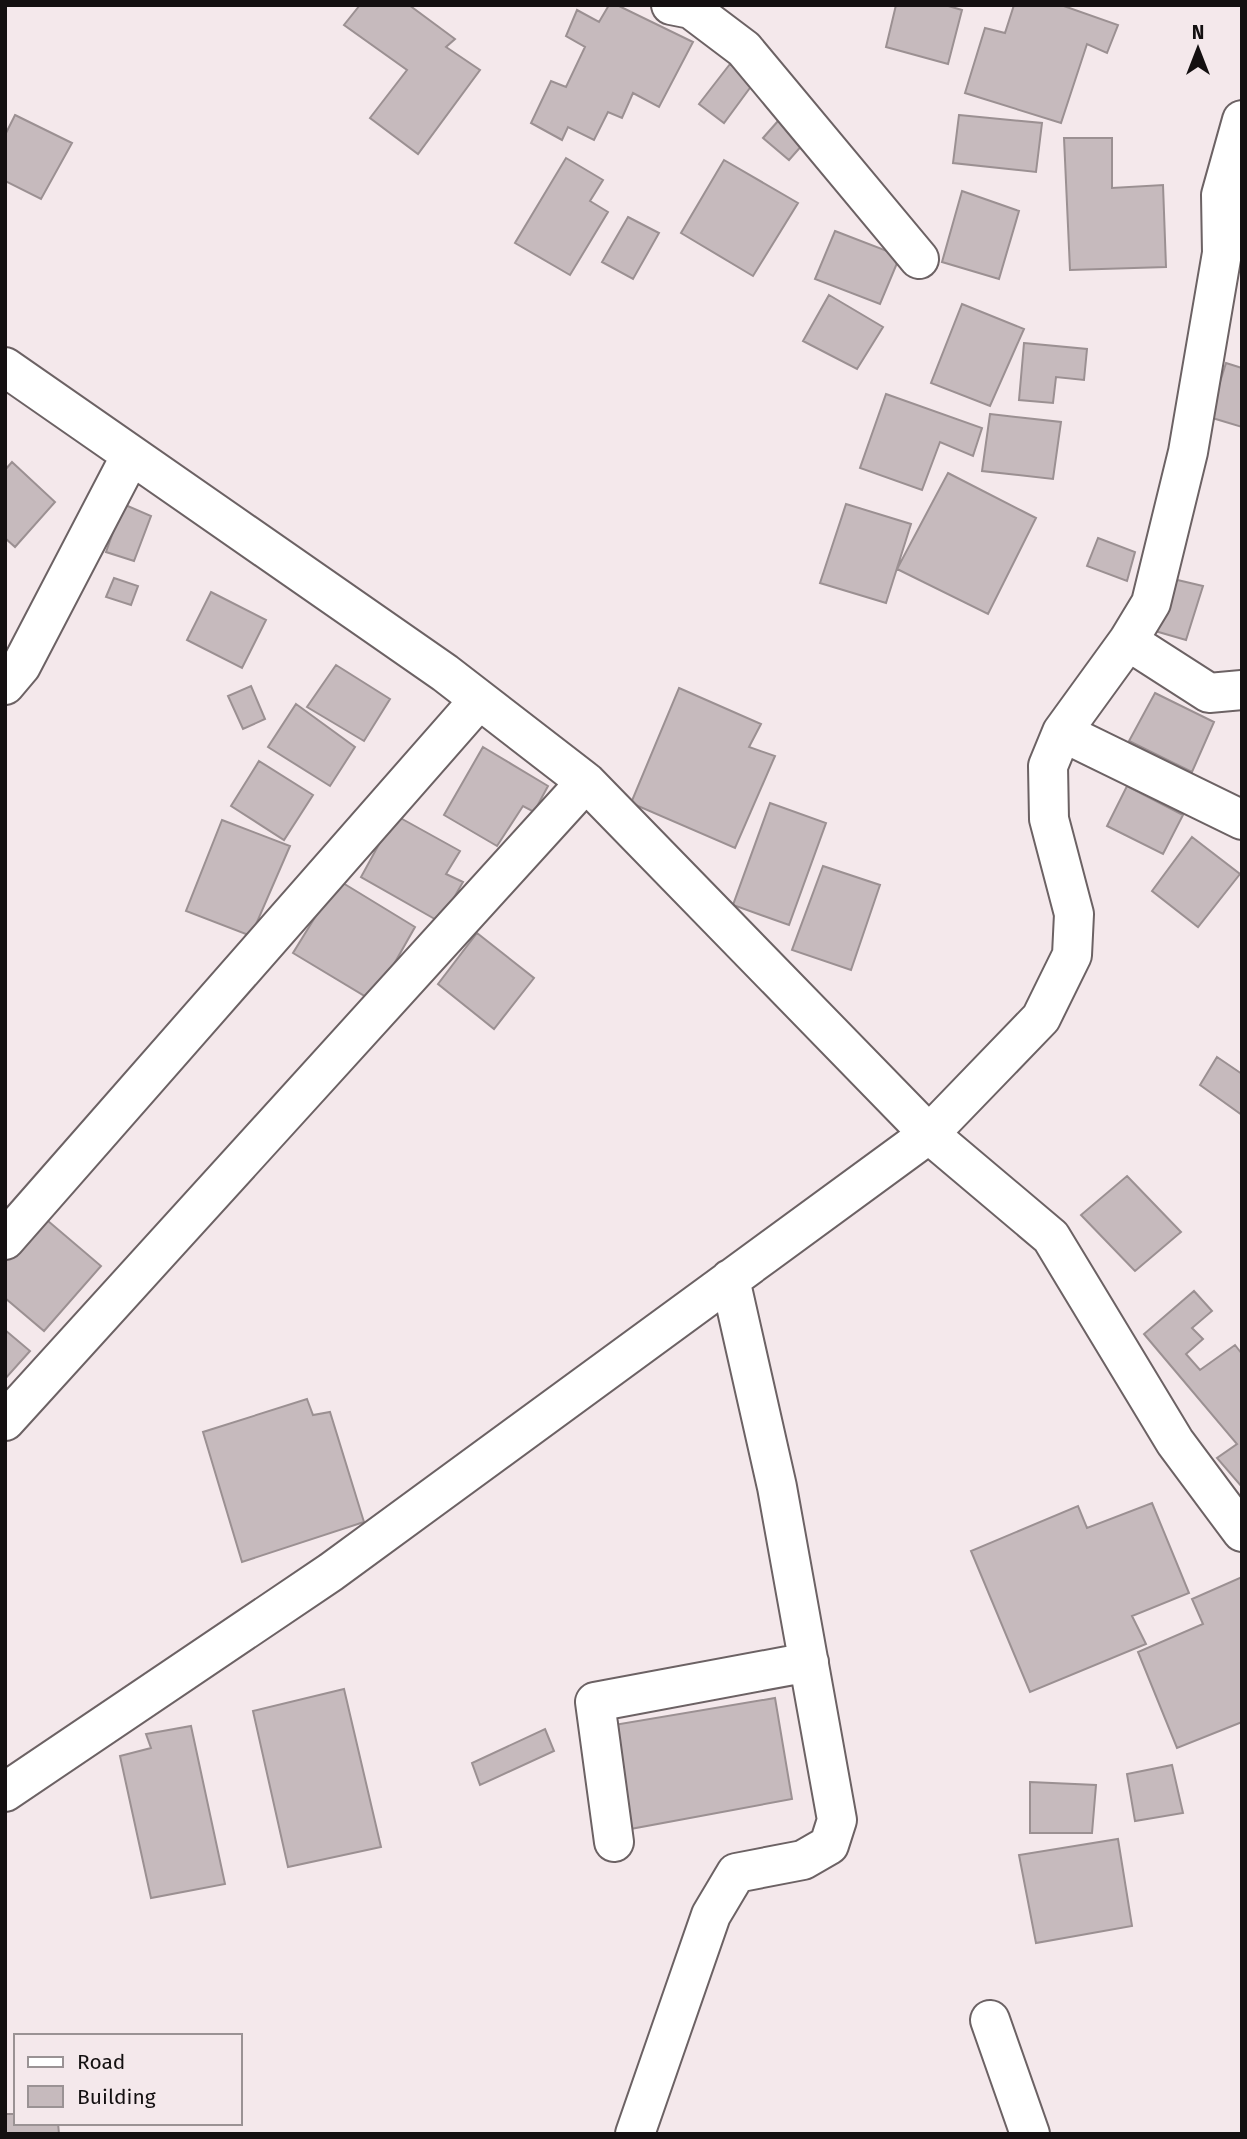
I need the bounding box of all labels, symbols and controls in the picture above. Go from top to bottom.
north arrow [1163,14,1233,84]
text: N [1192,21,1204,44]
legend [14,2034,242,2125]
text: Road [77,2049,125,2075]
text: Building [77,2084,156,2110]

